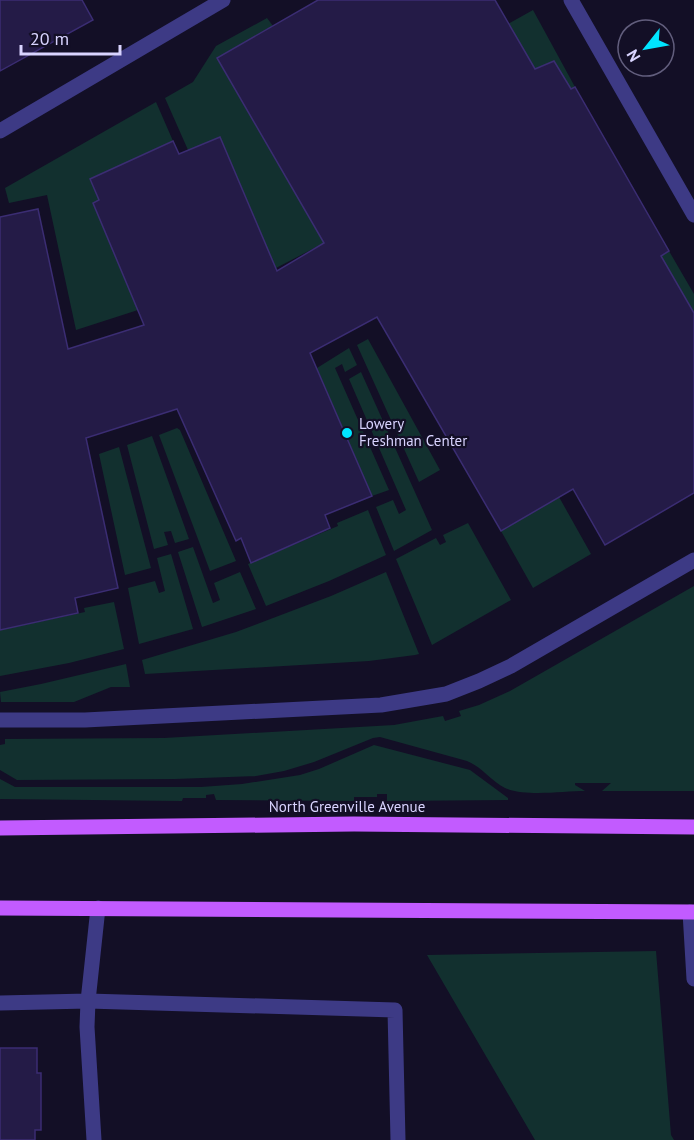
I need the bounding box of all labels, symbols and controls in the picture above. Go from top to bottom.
scale bar [21,18,120,56]
north arrow [616,18,676,78]
text: 20 m [30,27,69,50]
text: N [622,46,644,65]
place label: Lowery Freshman Center [359,414,467,450]
marker: Lowery Freshman Center [340,426,354,440]
street label: North Greenville Avenue [269,797,425,816]

